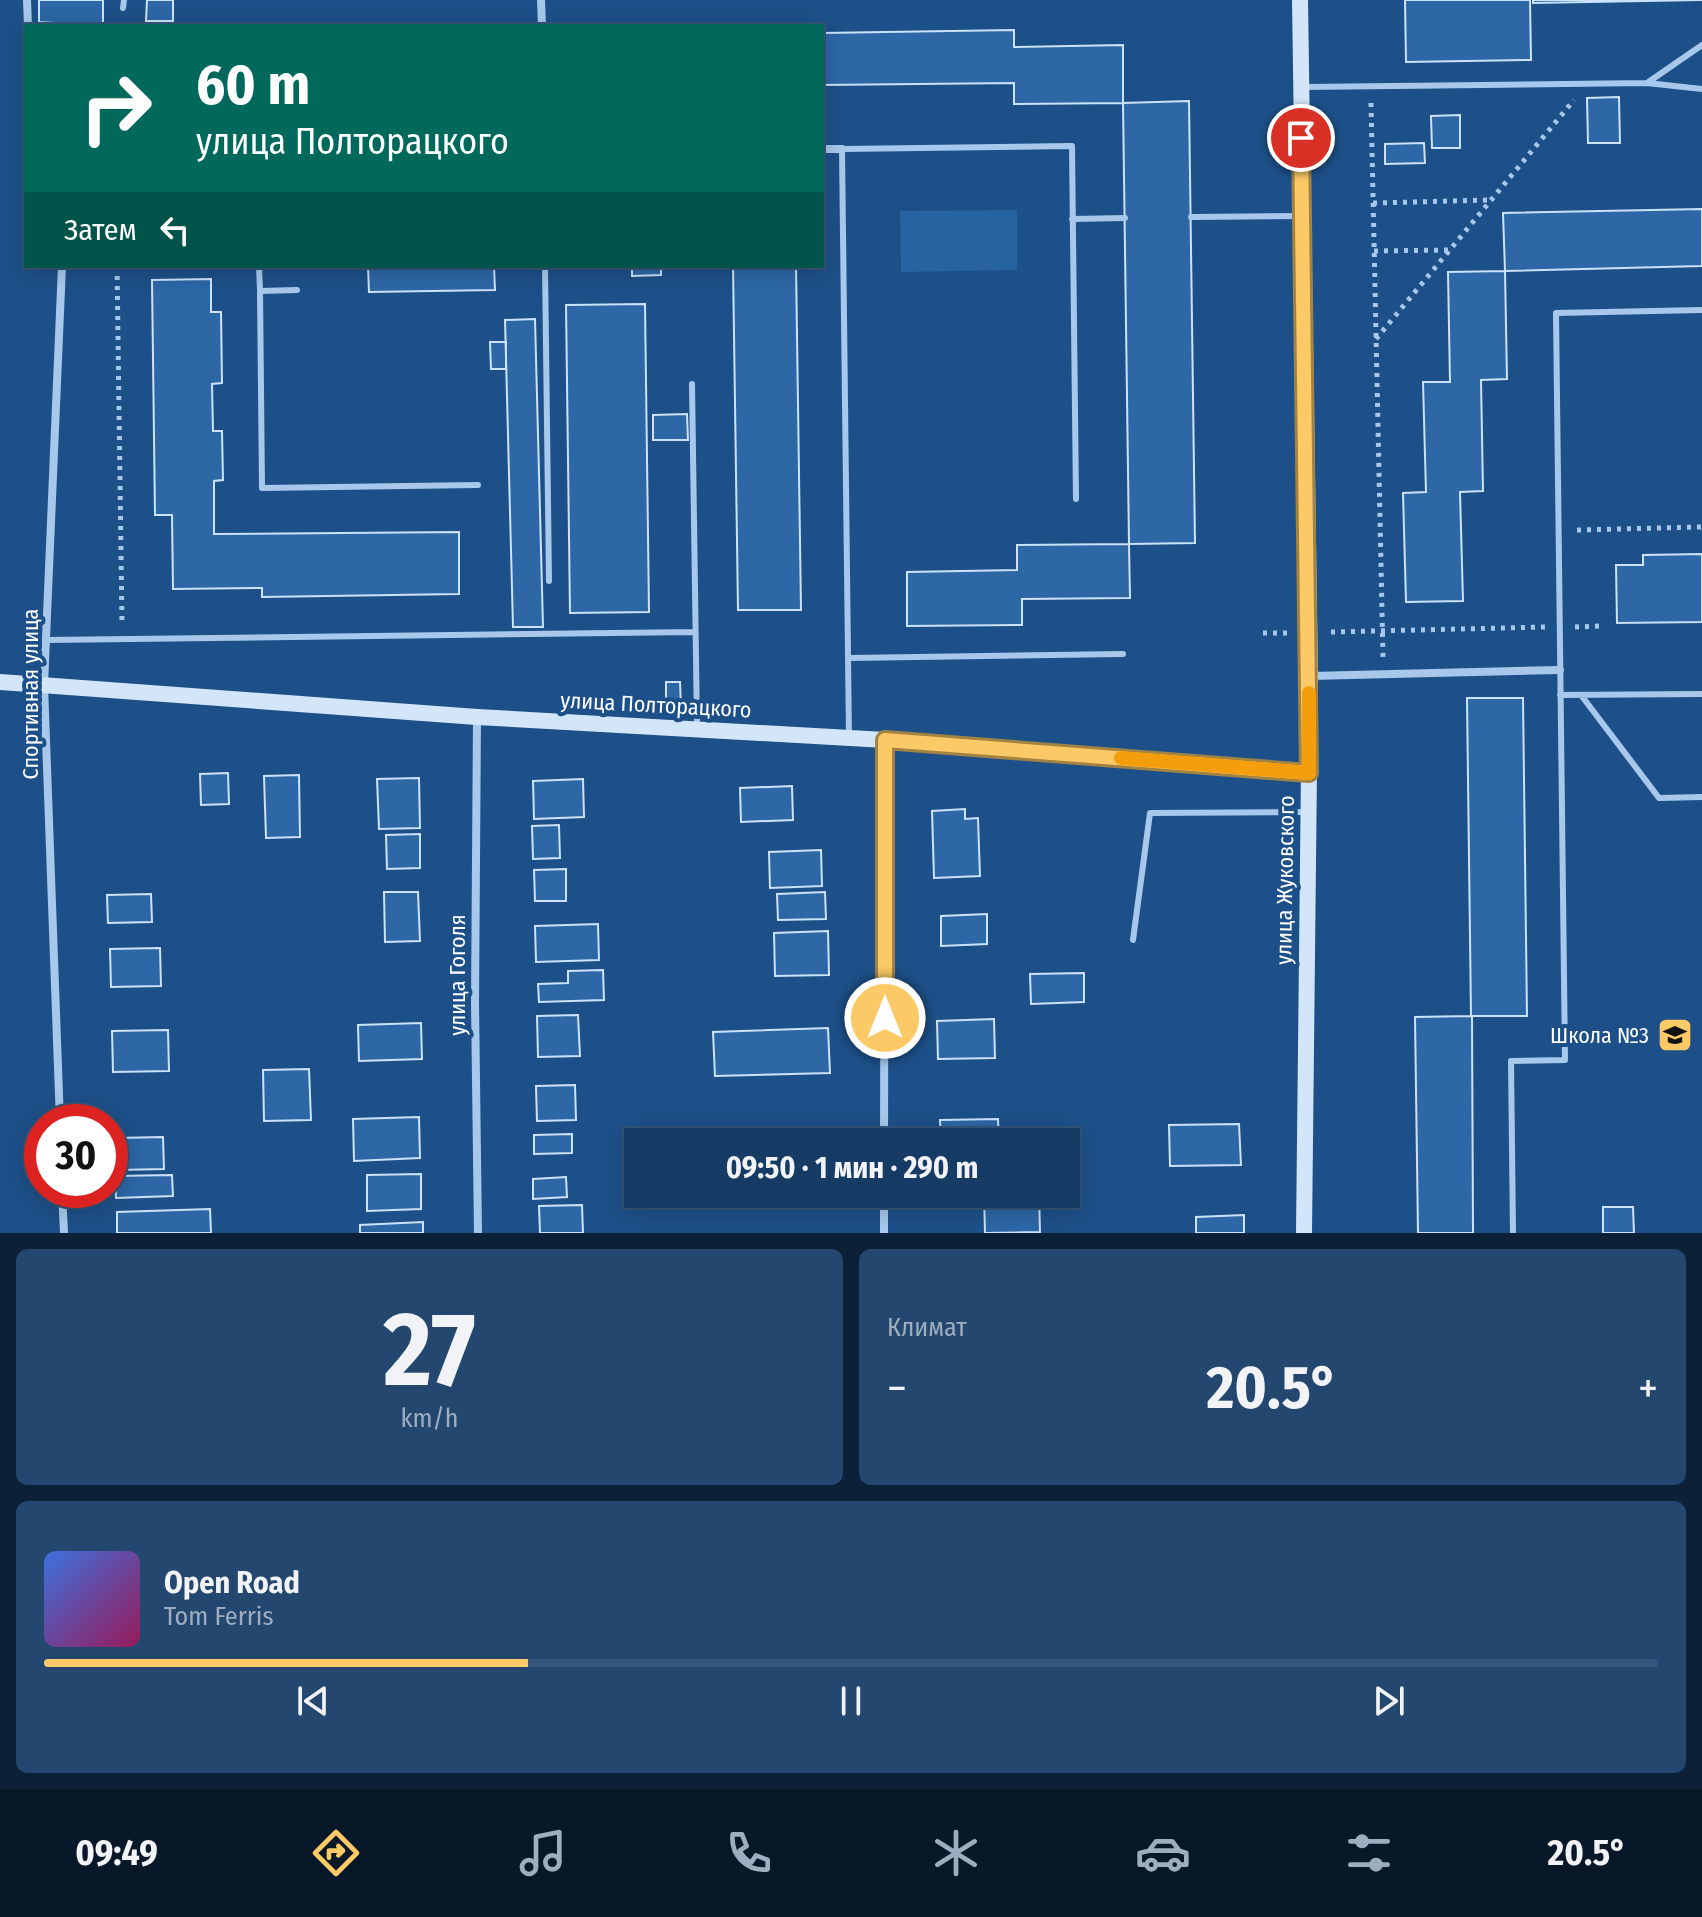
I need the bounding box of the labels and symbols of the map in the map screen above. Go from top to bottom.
pin [1267,104,1335,172]
street label: Спортивная улица [17,609,44,779]
street label: улица Полторацкого [560,687,752,723]
street label: улица Жуковского [1270,795,1300,965]
street label: улица Гоголя [444,914,471,1036]
position arrow [843,976,927,1060]
school or university icon: Школа №3 [1656,1016,1694,1054]
place label: Школа №3 [1550,1022,1649,1049]
speed limit sign: 30 [24,1104,128,1208]

